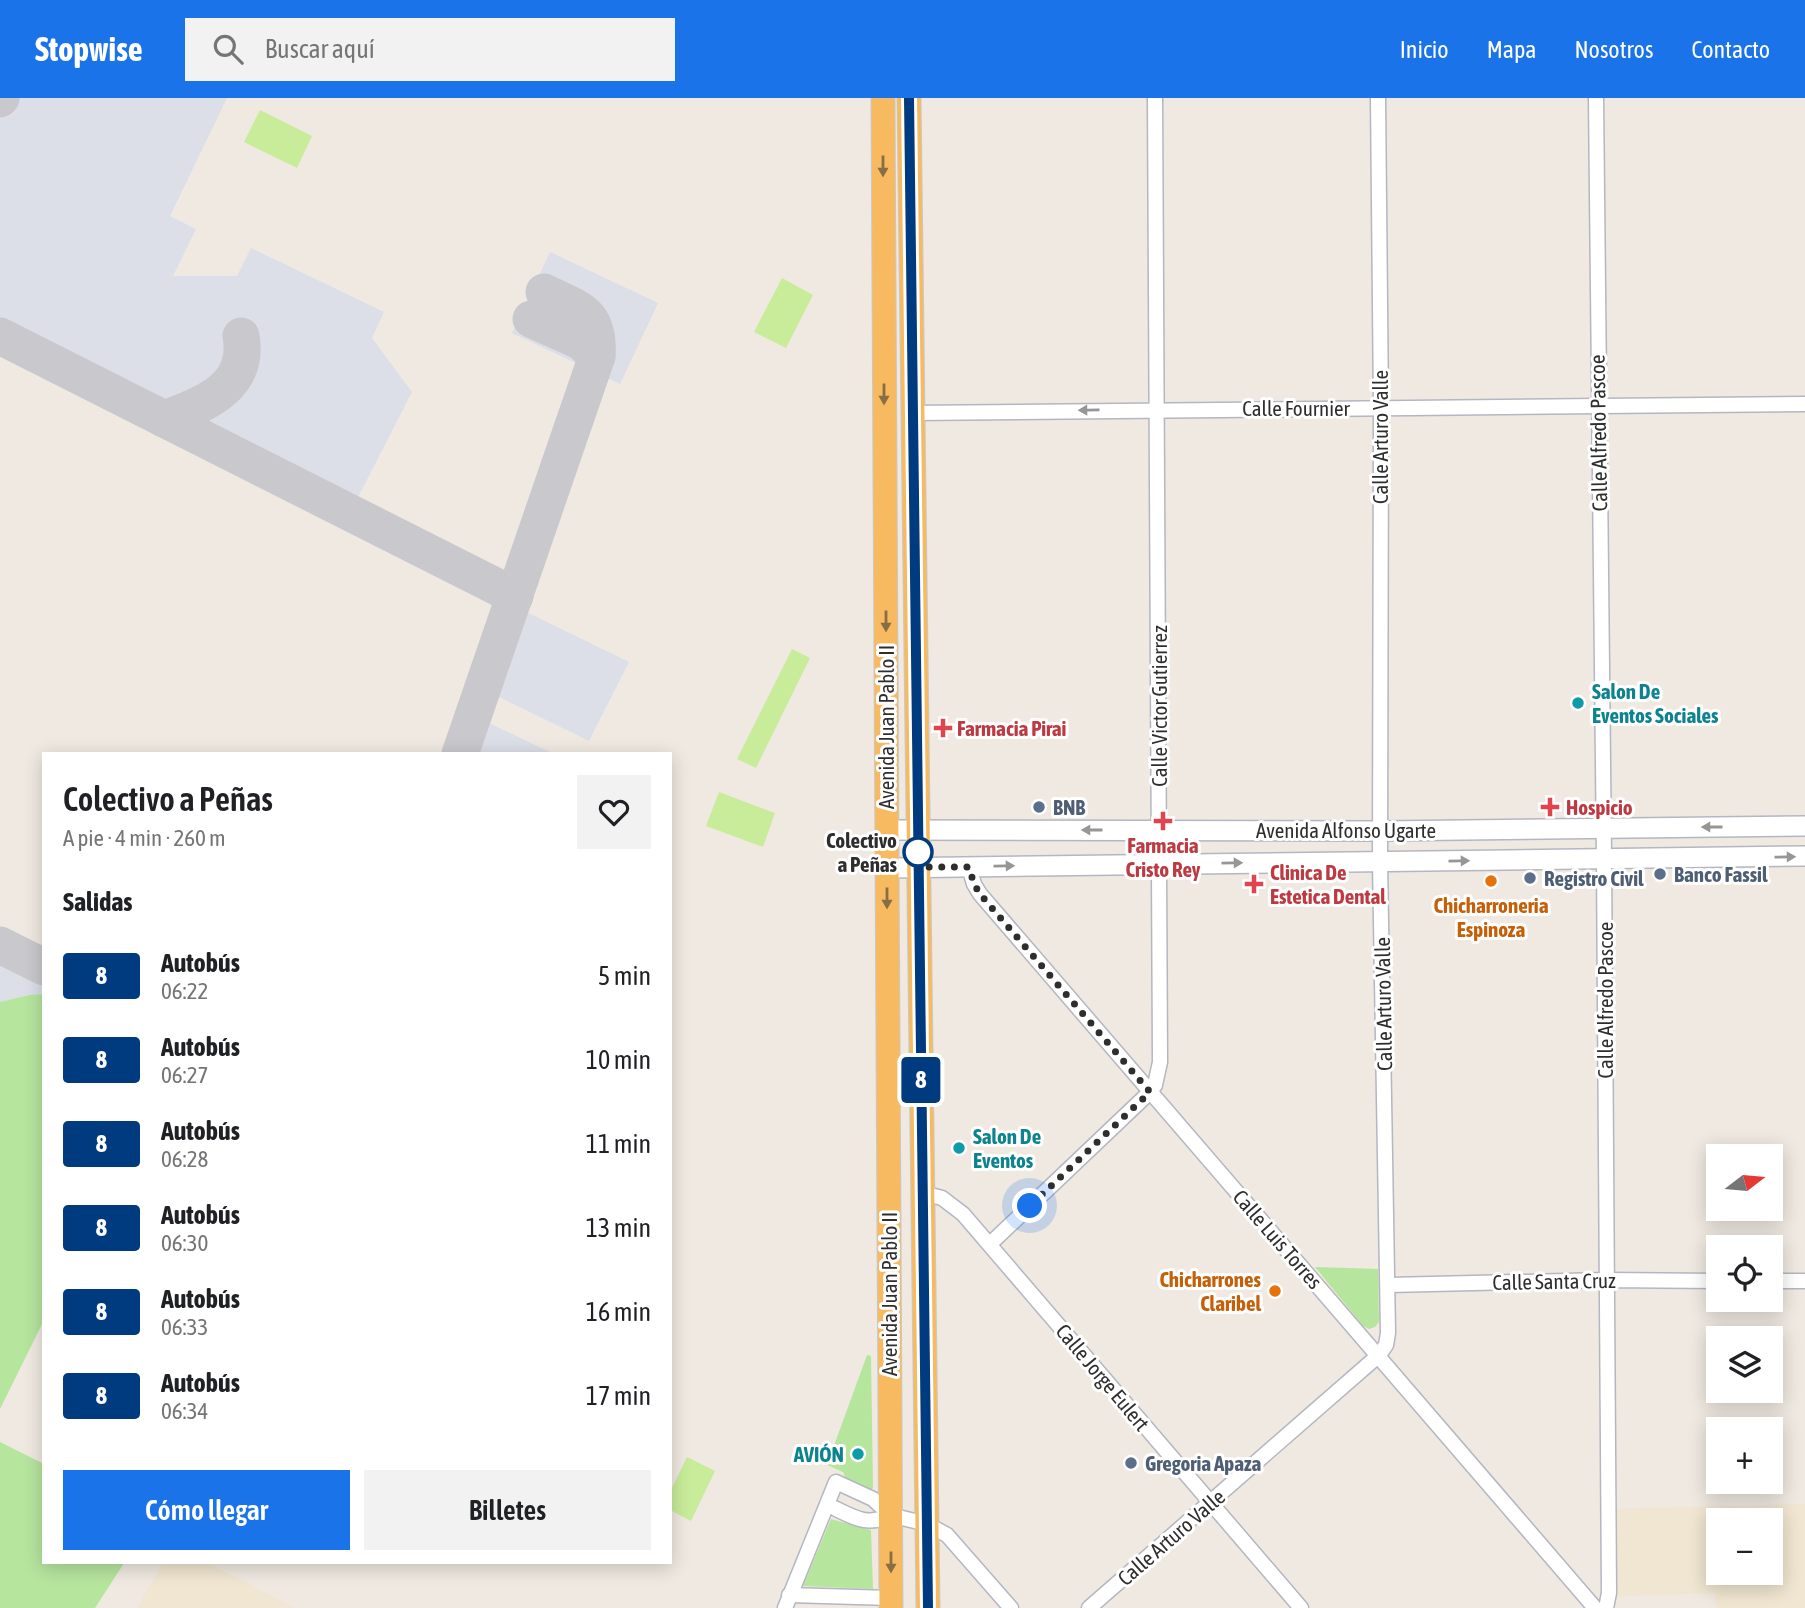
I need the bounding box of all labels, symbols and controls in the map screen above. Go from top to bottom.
search box [185,18,675,81]
text: Stopwise [35,30,143,68]
icon: search [209,30,247,68]
text: Buscar aquí [265,34,375,64]
text: Inicio [1400,36,1449,63]
text: Mapa [1487,36,1536,63]
text: Nosotros [1574,36,1653,63]
text: Contacto [1691,36,1770,63]
one-way arrow [877,155,889,177]
street label: Calle Alfredo Pascoe [1585,354,1611,512]
street label: Calle Arturo Valle [1368,370,1392,504]
one-way arrow [878,383,890,405]
street label: Calle Fournier [1242,396,1351,420]
one-way arrow [1078,404,1100,416]
one-way arrow [880,610,891,632]
street label: Calle Victor Gutierrez [1147,625,1171,787]
street label: Avenida Juan Pablo II [874,645,898,809]
place label: Salon De Eventos Sociales [1592,679,1719,727]
marker: Salon De Eventos Sociales [1570,695,1586,711]
place label: Farmacia Pirai [957,716,1066,740]
marker: Farmacia Pirai [935,720,951,736]
button: heart [577,775,651,849]
text: Colectivo a Peñas [63,780,273,818]
place label: BNB [1053,795,1085,819]
place label: Hospicio [1566,795,1633,819]
marker: Hospicio [1540,797,1560,817]
marker: BNB [1031,799,1047,815]
marker: Farmacia Cristo Rey [1155,813,1171,829]
street label: Avenida Alfonso Ugarte [1256,818,1436,842]
one-way arrow [1701,821,1723,833]
one-way arrow [1081,824,1103,836]
text: A pie · 4 min · 260 m [63,825,226,851]
place label: Colectivo a Peñas [826,828,898,876]
place label: Farmacia Cristo Rey [1126,833,1201,881]
marker: Colectivo a Peñas [903,837,933,867]
one-way arrow [1774,851,1796,862]
one-way arrow [1448,855,1470,866]
one-way arrow [1221,858,1243,869]
one-way arrow [993,860,1015,872]
place label: Clinica De Estetica Dental [1270,860,1386,908]
place label: Banco Fassil [1674,862,1768,886]
place label: Registro Civil [1544,866,1644,890]
marker: Banco Fassil [1652,866,1668,882]
marker: Registro Civil [1522,870,1538,886]
marker: Chicharroneria Espinoza [1483,873,1499,889]
marker: Clinica De Estetica Dental [1244,874,1264,894]
text: Salidas [63,887,132,917]
one-way arrow [881,887,893,909]
place label: Chicharroneria Espinoza [1434,893,1549,941]
street label: Calle Alfredo Pascoe [1593,922,1617,1078]
street label: Calle Arturo Valle [1370,937,1396,1071]
text: Autobús [161,948,240,978]
text: 5 min [598,961,651,991]
text: 8 [96,962,107,989]
text: 06:22 [161,978,208,1004]
text: Autobús [161,1032,240,1062]
text: 10 min [586,1045,651,1075]
text: 8 [96,1046,107,1073]
line badge: 8 [898,1057,944,1103]
text: 06:27 [161,1062,208,1088]
text: 8 [915,1066,927,1093]
text: Autobús [161,1116,240,1146]
place label: Salon De Eventos [973,1124,1041,1172]
text: 11 min [586,1129,651,1159]
text: 8 [96,1130,107,1157]
marker: Salon De Eventos [951,1140,967,1156]
north arrow [1706,1144,1783,1222]
map controls [1706,1144,1783,1585]
text: 06:28 [161,1146,208,1172]
street label: Calle Luis Torres [1229,1185,1327,1293]
your location [1012,1188,1047,1223]
text: Autobús [161,1200,240,1230]
street label: Avenida Juan Pablo II [877,1212,901,1376]
text: 13 min [586,1213,651,1243]
text: 8 [96,1214,107,1241]
text: 06:30 [161,1230,208,1256]
button: locate [1706,1235,1783,1312]
place label: Chicharrones Claribel [1159,1267,1262,1315]
street label: Calle Santa Cruz [1492,1268,1616,1294]
marker: Chicharrones Claribel [1267,1283,1283,1299]
text: Autobús [161,1284,240,1314]
text: 16 min [586,1297,651,1327]
text: 8 [96,1298,107,1325]
text: 06:33 [161,1314,208,1340]
street label: Calle Jorge Eulert [1051,1319,1155,1435]
button: layers [1706,1326,1783,1403]
text: Autobús [161,1368,240,1398]
text: 17 min [586,1381,651,1411]
text: 8 [96,1382,107,1409]
text: 06:34 [161,1398,208,1424]
button: + [1706,1417,1783,1494]
place label: AVIÓN [793,1442,844,1466]
marker: AVIÓN [850,1446,866,1462]
place label: Gregoria Apaza [1145,1451,1262,1475]
marker: Gregoria Apaza [1123,1455,1139,1471]
button: Cómo llegar [63,1470,350,1550]
button: Billetes [364,1470,651,1550]
street label: Calle Arturo Valle [1113,1484,1229,1590]
button: − [1706,1508,1783,1585]
one-way arrow [885,1551,897,1573]

